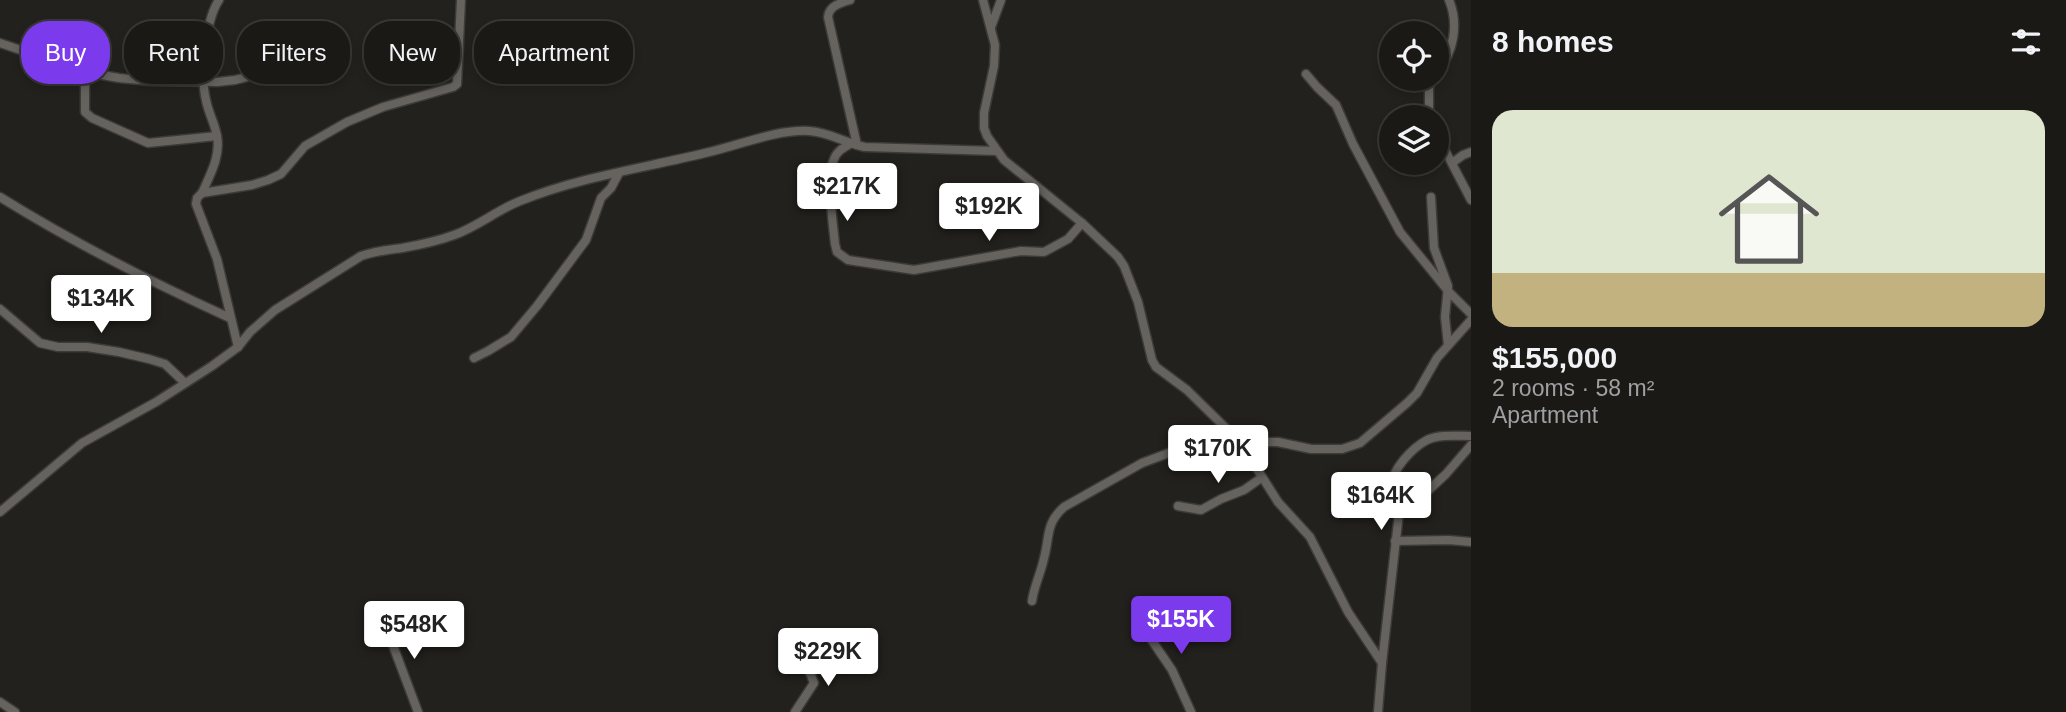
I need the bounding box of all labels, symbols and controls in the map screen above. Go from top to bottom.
chip: Buy [21,21,110,84]
chip: Rent [124,21,223,84]
chip: Filters [237,21,350,84]
chip: New [364,21,460,84]
chip: Apartment [474,21,633,84]
map controls [1379,21,1449,175]
button: locate [1379,21,1449,91]
icon: filters [2007,23,2045,61]
text: 8 homes [1492,25,1614,58]
button: layers [1379,105,1449,175]
icon: home [1706,156,1832,282]
pin: $217K [798,164,896,223]
text: $217K [813,173,881,199]
pin: $192K [940,184,1038,243]
text: $192K [955,193,1023,219]
pin: $134K [52,276,150,335]
text: $134K [67,285,135,311]
text: $155,000 [1492,341,1617,374]
text: 2 rooms · 58 m² [1492,375,1654,401]
text: Apartment [1492,402,1598,428]
pin: $170K [1169,426,1267,485]
text: $170K [1184,435,1252,461]
pin: $164K [1332,472,1430,532]
text: $164K [1347,482,1415,508]
pin: $155K [1132,596,1230,656]
pin: $548K [365,602,463,661]
text: $155K [1147,606,1215,632]
text: $548K [380,611,448,637]
pin: $229K [779,628,877,688]
text: $229K [794,638,862,664]

